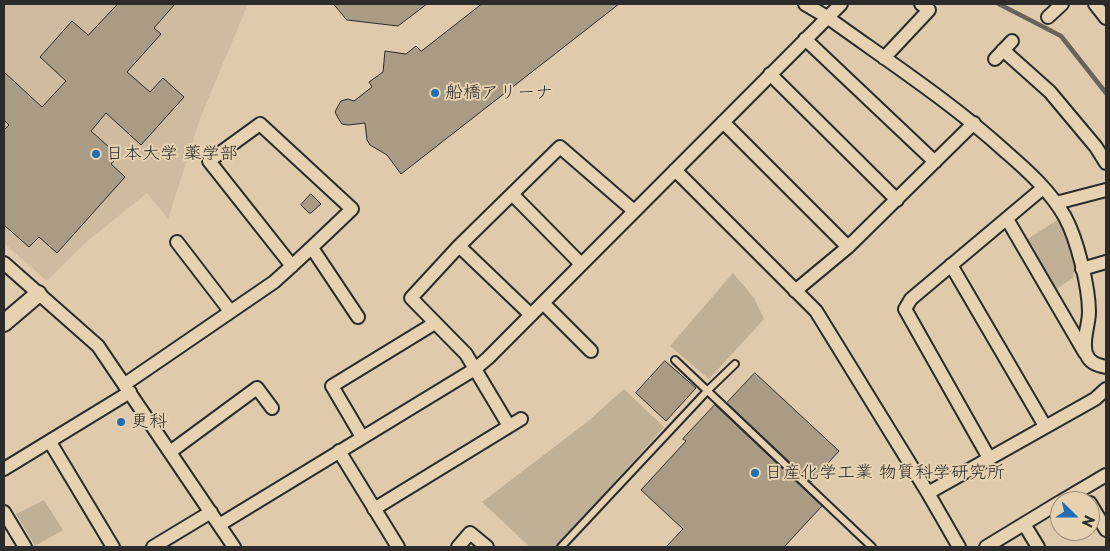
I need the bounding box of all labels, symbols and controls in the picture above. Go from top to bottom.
place label: 船橋アリーナ [445,82,553,104]
marker: 船橋アリーナ [429,87,441,99]
place label: 日本大学 薬学部 [106,143,238,165]
marker: 日本大学 薬学部 [90,148,102,160]
place label: 更科 [131,411,167,433]
marker: 更科 [115,416,127,428]
place label: 日産化学工業 物質科学研究所 [765,462,1005,484]
marker: 日産化学工業 物質科学研究所 [749,467,761,479]
north arrow [1050,491,1100,541]
text: N [1077,512,1100,531]

